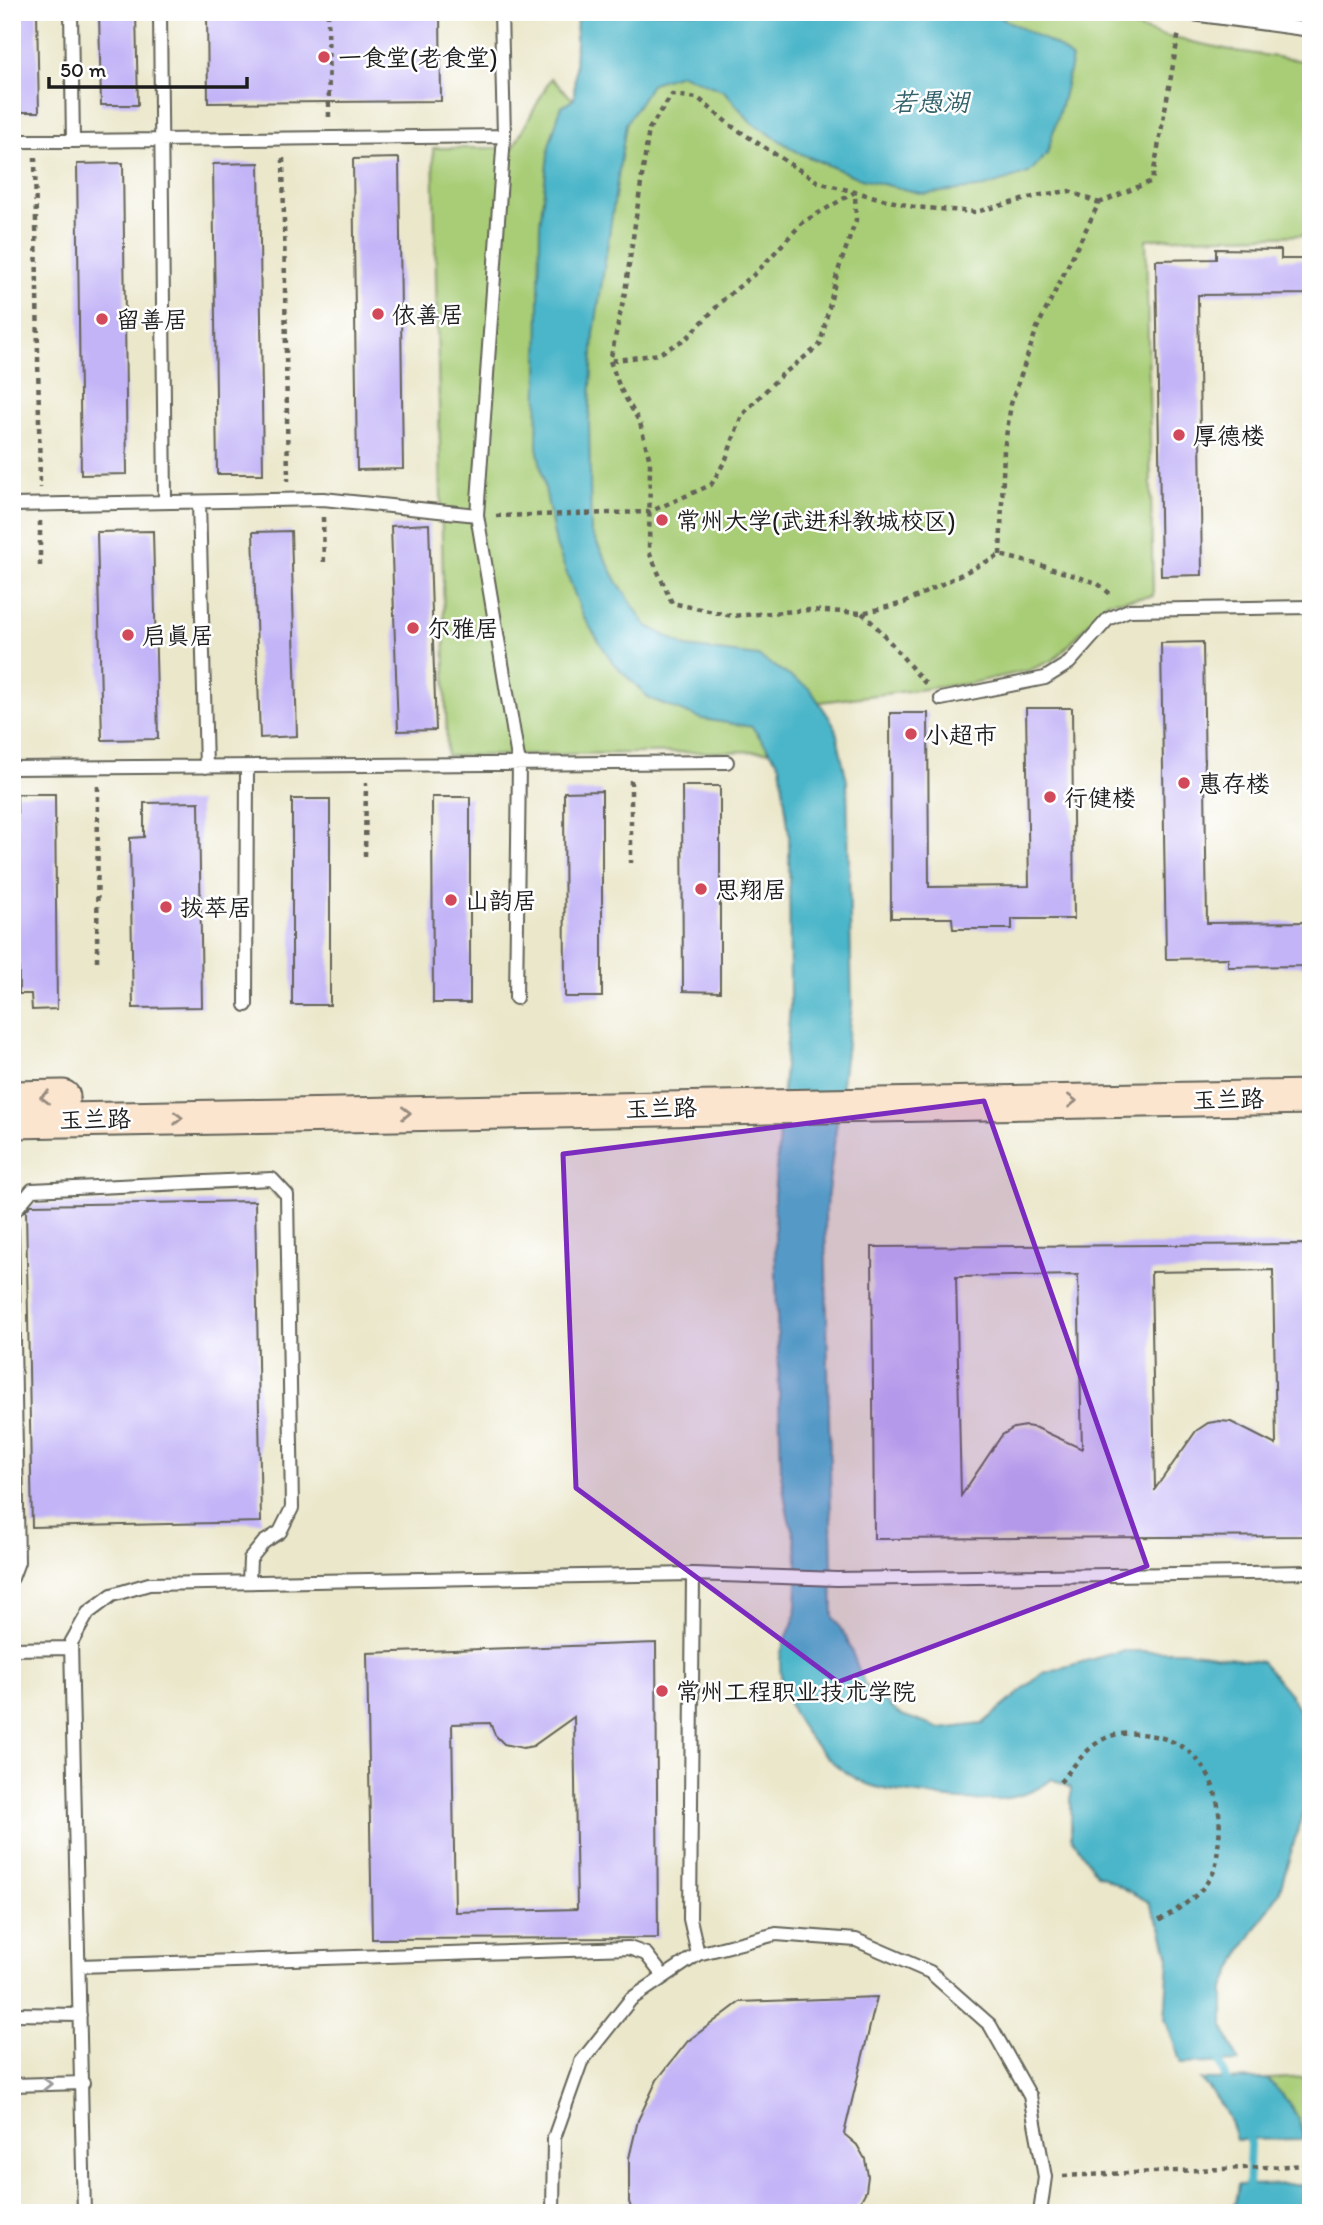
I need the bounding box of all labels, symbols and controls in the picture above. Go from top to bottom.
place label: 一食堂(老食堂) [338,43,498,72]
scale bar [49,46,247,90]
marker: 一食堂(老食堂) [316,49,332,65]
text: 50 m [60,57,107,82]
water label: 若愚湖 [891,86,972,118]
place label: 依善居 [392,300,464,329]
place label: 留善居 [116,305,188,334]
marker: 依善居 [370,306,386,322]
marker: 留善居 [94,311,110,327]
place label: 厚德楼 [1193,421,1265,450]
marker: 厚德楼 [1171,427,1187,443]
place label: 常州大学(武进科教城校区) [676,506,956,535]
marker: 常州大学(武进科教城校区) [654,512,670,528]
place label: 尔雅居 [427,614,499,643]
marker: 尔雅居 [405,620,421,636]
place label: 启真居 [142,621,214,650]
marker: 启真居 [120,627,136,643]
place label: 小超市 [925,720,997,749]
marker: 小超市 [903,726,919,742]
place label: 惠存楼 [1198,769,1270,798]
marker: 惠存楼 [1176,775,1192,791]
place label: 行健楼 [1064,783,1136,812]
marker: 行健楼 [1042,789,1058,805]
place label: 思翔居 [715,875,787,904]
marker: 思翔居 [693,881,709,897]
place label: 山韵居 [465,886,537,915]
marker: 山韵居 [443,892,459,908]
place label: 拔萃居 [180,893,252,922]
marker: 拔萃居 [158,899,174,915]
street label: 玉兰路 [1192,1084,1264,1114]
one-way arrow [39,1089,49,1105]
street label: 玉兰路 [625,1093,697,1123]
one-way arrow [1068,1093,1078,1109]
street label: 玉兰路 [59,1104,131,1134]
one-way arrow [401,1106,412,1121]
one-way arrow [174,1110,184,1126]
place label: 常州工程职业技术学院 [676,1677,916,1706]
marker: 常州工程职业技术学院 [654,1683,670,1699]
one-way arrow [43,2076,53,2092]

